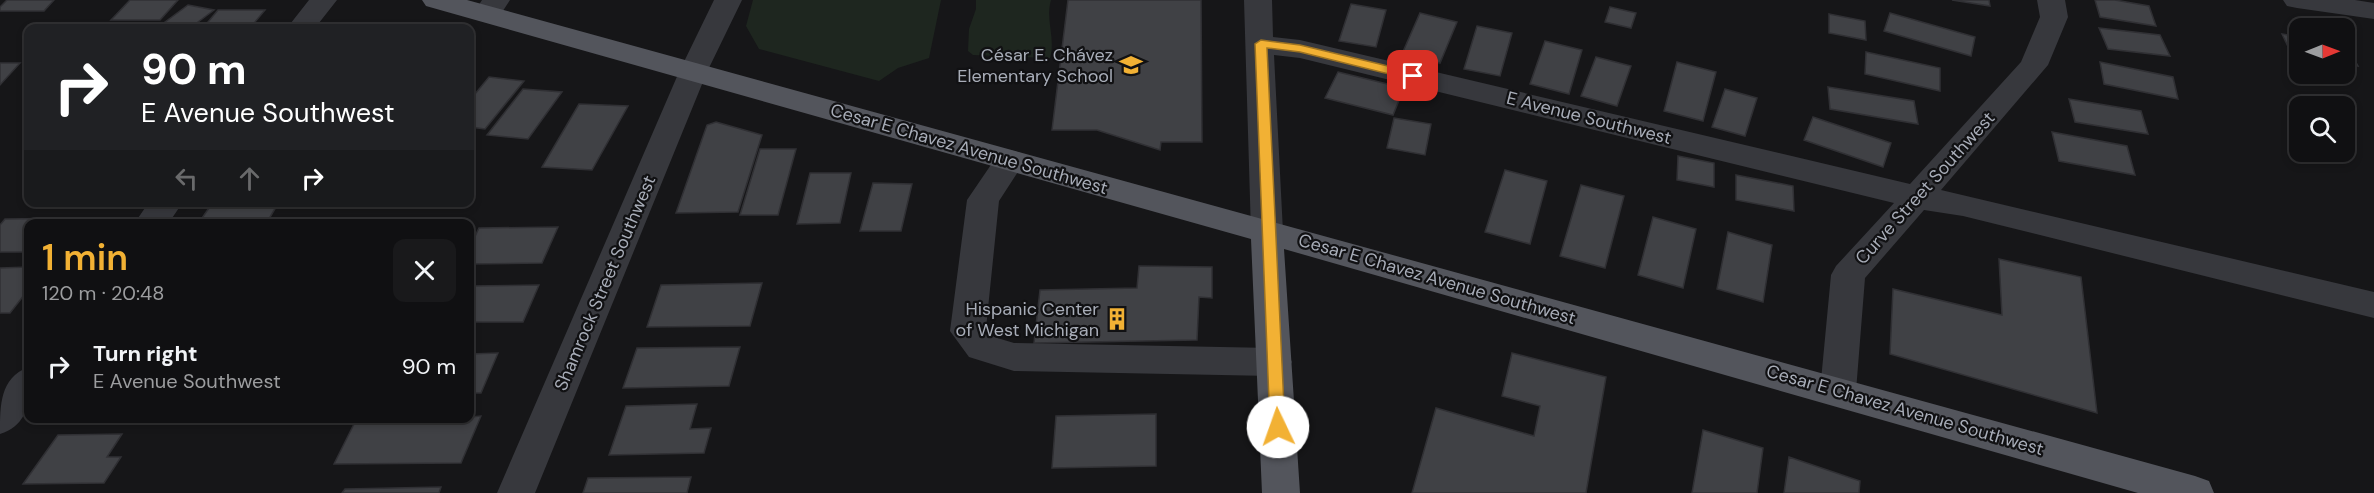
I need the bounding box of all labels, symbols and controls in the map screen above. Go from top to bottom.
north arrow [2289,18,2355,84]
map controls [2289,18,2355,162]
text: 90 m [141,42,247,97]
place label: César E. Chávez Elementary School [957,43,1113,88]
icon: right [42,48,120,126]
pin [1387,50,1438,101]
school or university icon: César E. Chávez Elementary School [1118,52,1144,78]
icon: arrive [1396,59,1429,92]
street label: E Avenue Southwest [1504,86,1674,150]
text: E Avenue Southwest [141,95,395,130]
button: search [2289,96,2355,162]
street label: Cesar E Chavez Avenue Southwest [828,98,1110,200]
street label: Curve Street Southwest [1850,106,2000,270]
icon: left [170,162,203,195]
icon: ahead [233,162,266,195]
icon: right [296,162,329,195]
street label: Shamrock Street Southwest [549,172,661,394]
street label: Cesar E Chavez Avenue Southwest [1296,228,1578,330]
text: 1 min [42,234,128,281]
button: close [393,239,456,302]
text: 120 m · 20:48 [42,280,164,306]
place label: Hispanic Center of West Michigan [956,297,1099,342]
building icon: Hispanic Center of West Michigan [1104,306,1130,332]
text: Turn right [93,339,198,368]
icon: right [42,350,75,383]
text: 90 m [402,352,456,381]
street label: Cesar E Chavez Avenue Southwest [1764,359,2046,461]
text: E Avenue Southwest [93,368,281,394]
position arrow [1246,395,1310,459]

